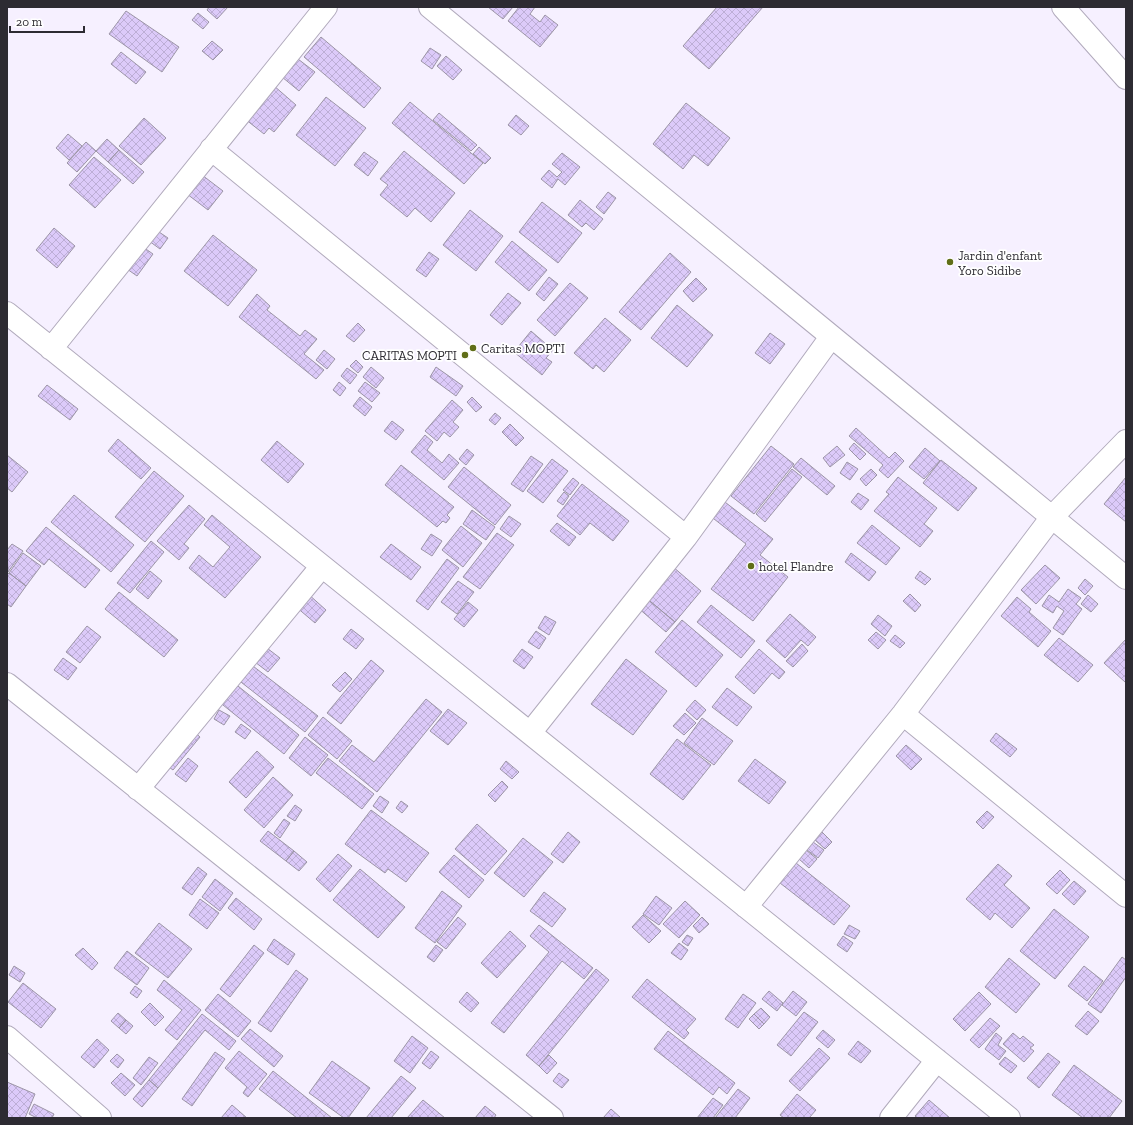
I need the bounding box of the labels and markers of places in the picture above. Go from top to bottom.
place label: Jardin d'enfant Yoro Sidibe [957,248,1042,278]
marker: Jardin d'enfant Yoro Sidibe [945,257,955,267]
place label: Caritas MOPTI [481,341,565,356]
marker: Caritas MOPTI [468,343,478,353]
place label: CARITAS MOPTI [362,348,457,363]
marker: CARITAS MOPTI [460,350,470,360]
place label: hotel Flandre [759,559,833,574]
marker: hotel Flandre [746,561,756,571]

